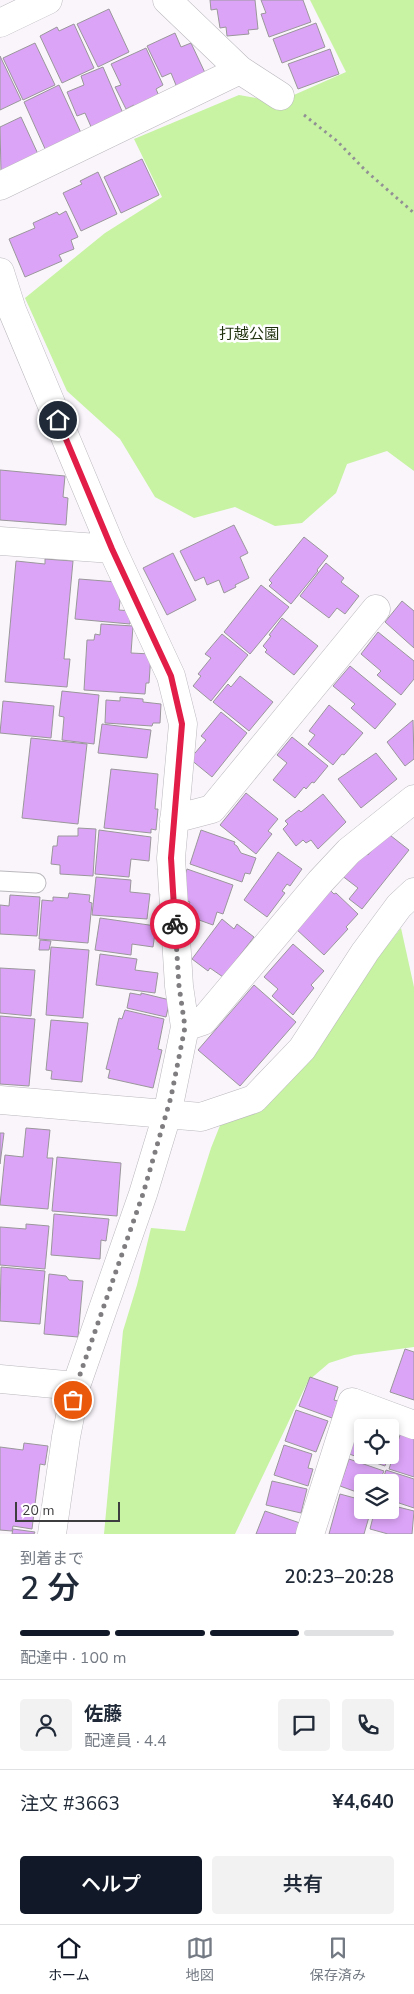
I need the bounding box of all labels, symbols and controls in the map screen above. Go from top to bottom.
park label: 打越公園 [219,324,279,344]
pin [37,399,79,441]
icon: home [44,406,72,434]
courier [150,899,200,949]
icon: bike [161,910,189,938]
pin [52,1379,94,1421]
icon: bag [59,1386,87,1414]
map controls [354,1419,399,1519]
button: locate [354,1419,399,1464]
button: layers [354,1474,399,1519]
scale bar [15,1499,120,1522]
text: 20 m [22,1501,54,1520]
text: 到着まで [20,1548,84,1570]
text: 20:23–20:28 [284,1564,394,1590]
text: 2 分 [20,1567,80,1610]
text: 配達中 · 100 m [20,1647,126,1669]
button: person [20,1699,72,1751]
button: chat [278,1699,330,1751]
button: phone [342,1699,394,1751]
text: 佐藤 [84,1701,122,1727]
text: 配達員 · 4.4 [84,1730,167,1752]
text: ¥4,640 [332,1789,394,1815]
text: 注文 #3663 [20,1791,120,1817]
button: ヘルプ [20,1856,202,1914]
button: 共有 [212,1856,394,1914]
tab: ホーム [48,1934,90,1985]
tab: 地図 [186,1934,214,1985]
tab: 保存済み [310,1934,366,1985]

